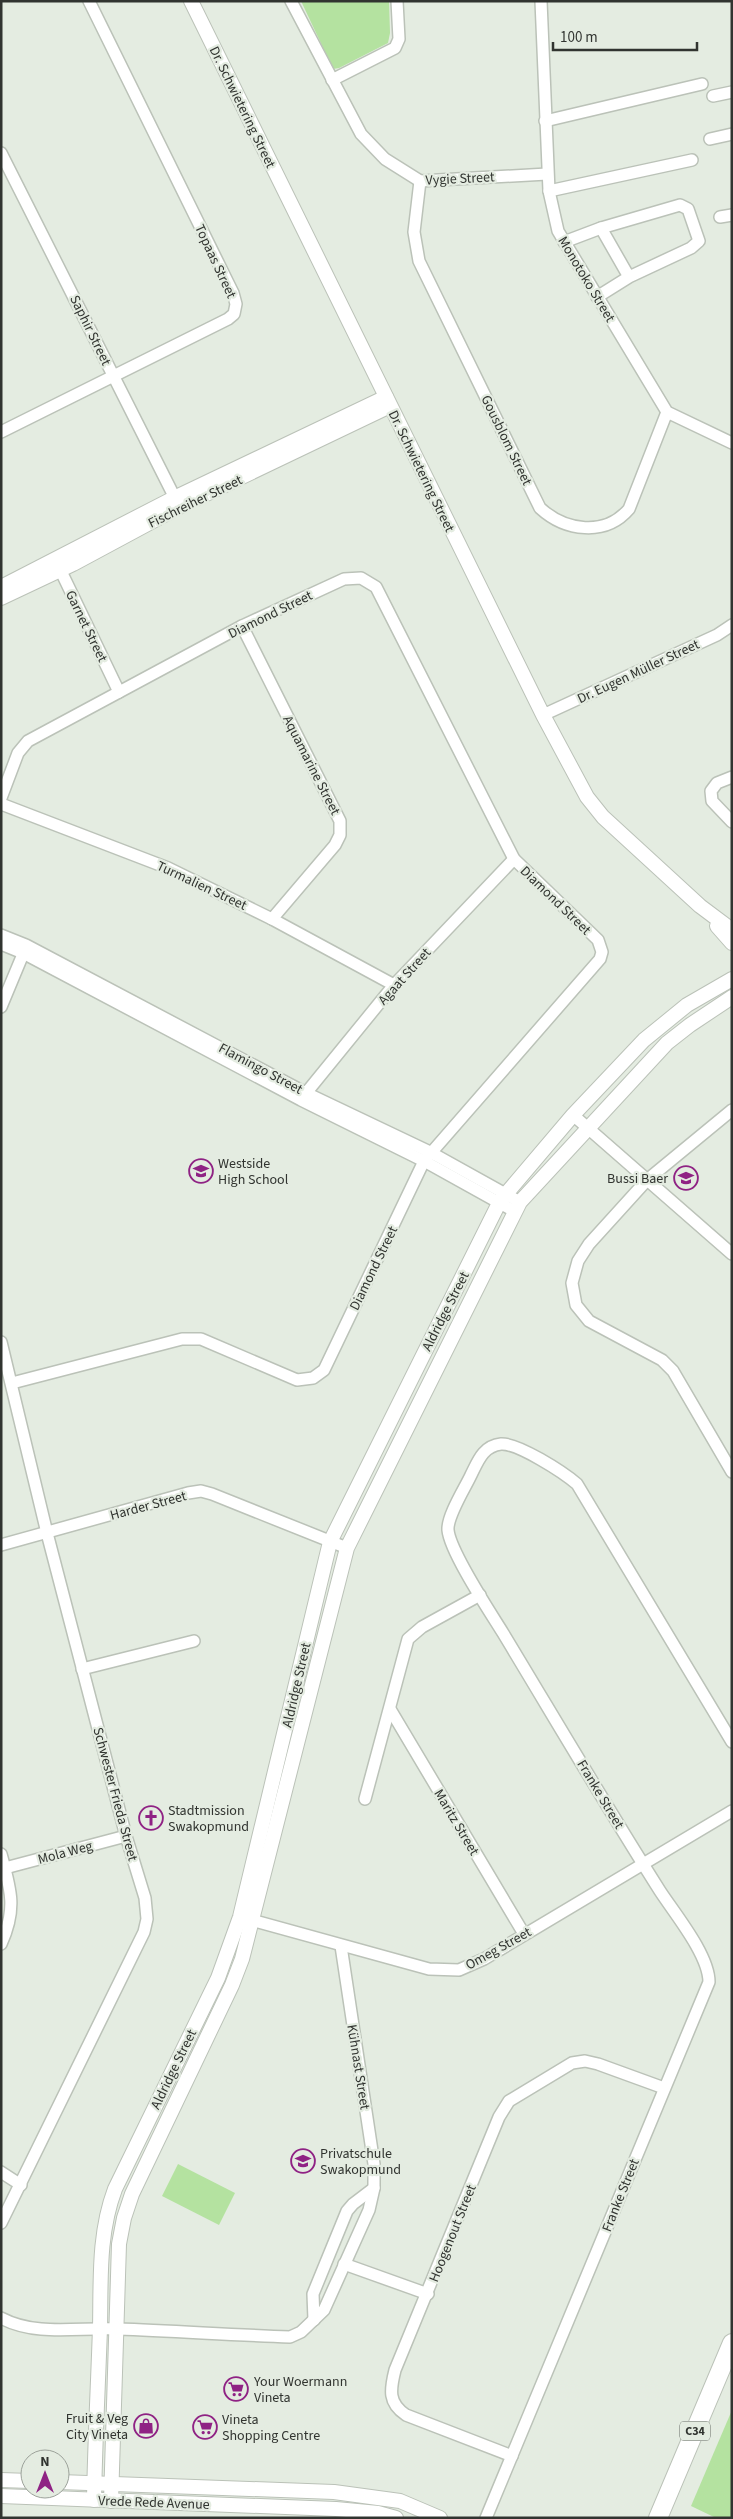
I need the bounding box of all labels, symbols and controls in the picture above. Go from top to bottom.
scale bar [553,20,697,52]
text: 100 m [560,27,598,48]
street label: Dr. Schwietering Street [204,43,280,172]
street label: Vygie Street [425,167,495,191]
street label: Topaas Street [189,221,241,302]
street label: Monotoko Street [553,233,620,326]
street label: Saphir Street [64,292,116,369]
street label: Gousblom Street [476,392,537,489]
street label: Dr. Schwietering Street [383,407,459,536]
street label: Fischreiher Street [145,470,246,533]
street label: Diamond Street [225,586,316,644]
street label: Garnet Street [60,587,112,666]
street label: Dr. Eugen Müller Street [574,635,703,709]
street label: Aquamarine Street [277,712,345,819]
street label: Turmalien Street [153,856,250,916]
street label: Diamond Street [515,862,595,940]
street label: Agaat Street [374,943,436,1010]
street label: Flamingo Street [215,1038,306,1100]
place label: Westside High School [218,1154,289,1190]
school or university icon: Westside High School [188,1158,214,1184]
school or university icon: Bussi Baer [673,1165,699,1191]
place label: Bussi Baer [607,1169,668,1189]
street label: Diamond Street [345,1223,403,1314]
street label: Aldridge Street [417,1268,475,1355]
street label: Harder Street [108,1486,189,1526]
street label: Aldridge Street [277,1640,317,1730]
street label: Schwester Frieda Street [88,1725,143,1864]
street label: Franke Street [572,1756,629,1833]
street label: Maritz Street [428,1786,484,1860]
place label: Stadtmission Swakopmund [168,1801,249,1837]
church icon: Stadtmission Swakopmund [138,1805,164,1831]
street label: Mola Weg [36,1836,95,1870]
street label: Omeg Street [462,1922,535,1975]
street label: Kühnast Street [341,2023,375,2111]
street label: Aldridge Street [146,2026,202,2113]
place label: Privatschule Swakopmund [320,2144,401,2180]
school or university icon: Privatschule Swakopmund [290,2148,316,2174]
street label: Franke Street [597,2156,645,2235]
street label: Hoogenout Street [424,2181,482,2285]
place label: Your Woermann Vineta [253,2372,347,2408]
supermarket icon: Your Woermann Vineta [223,2376,249,2402]
place label: Fruit & Veg City Vineta [66,2409,128,2445]
place label: Vineta Shopping Centre [222,2410,320,2446]
shop icon: Fruit & Veg City Vineta [133,2413,159,2439]
supermarket icon: Vineta Shopping Centre [192,2414,218,2440]
road number: C34 [680,2422,710,2440]
north arrow [20,2449,70,2499]
text: N [40,2452,50,2472]
street label: Vrede Rede Avenue [98,2491,210,2515]

